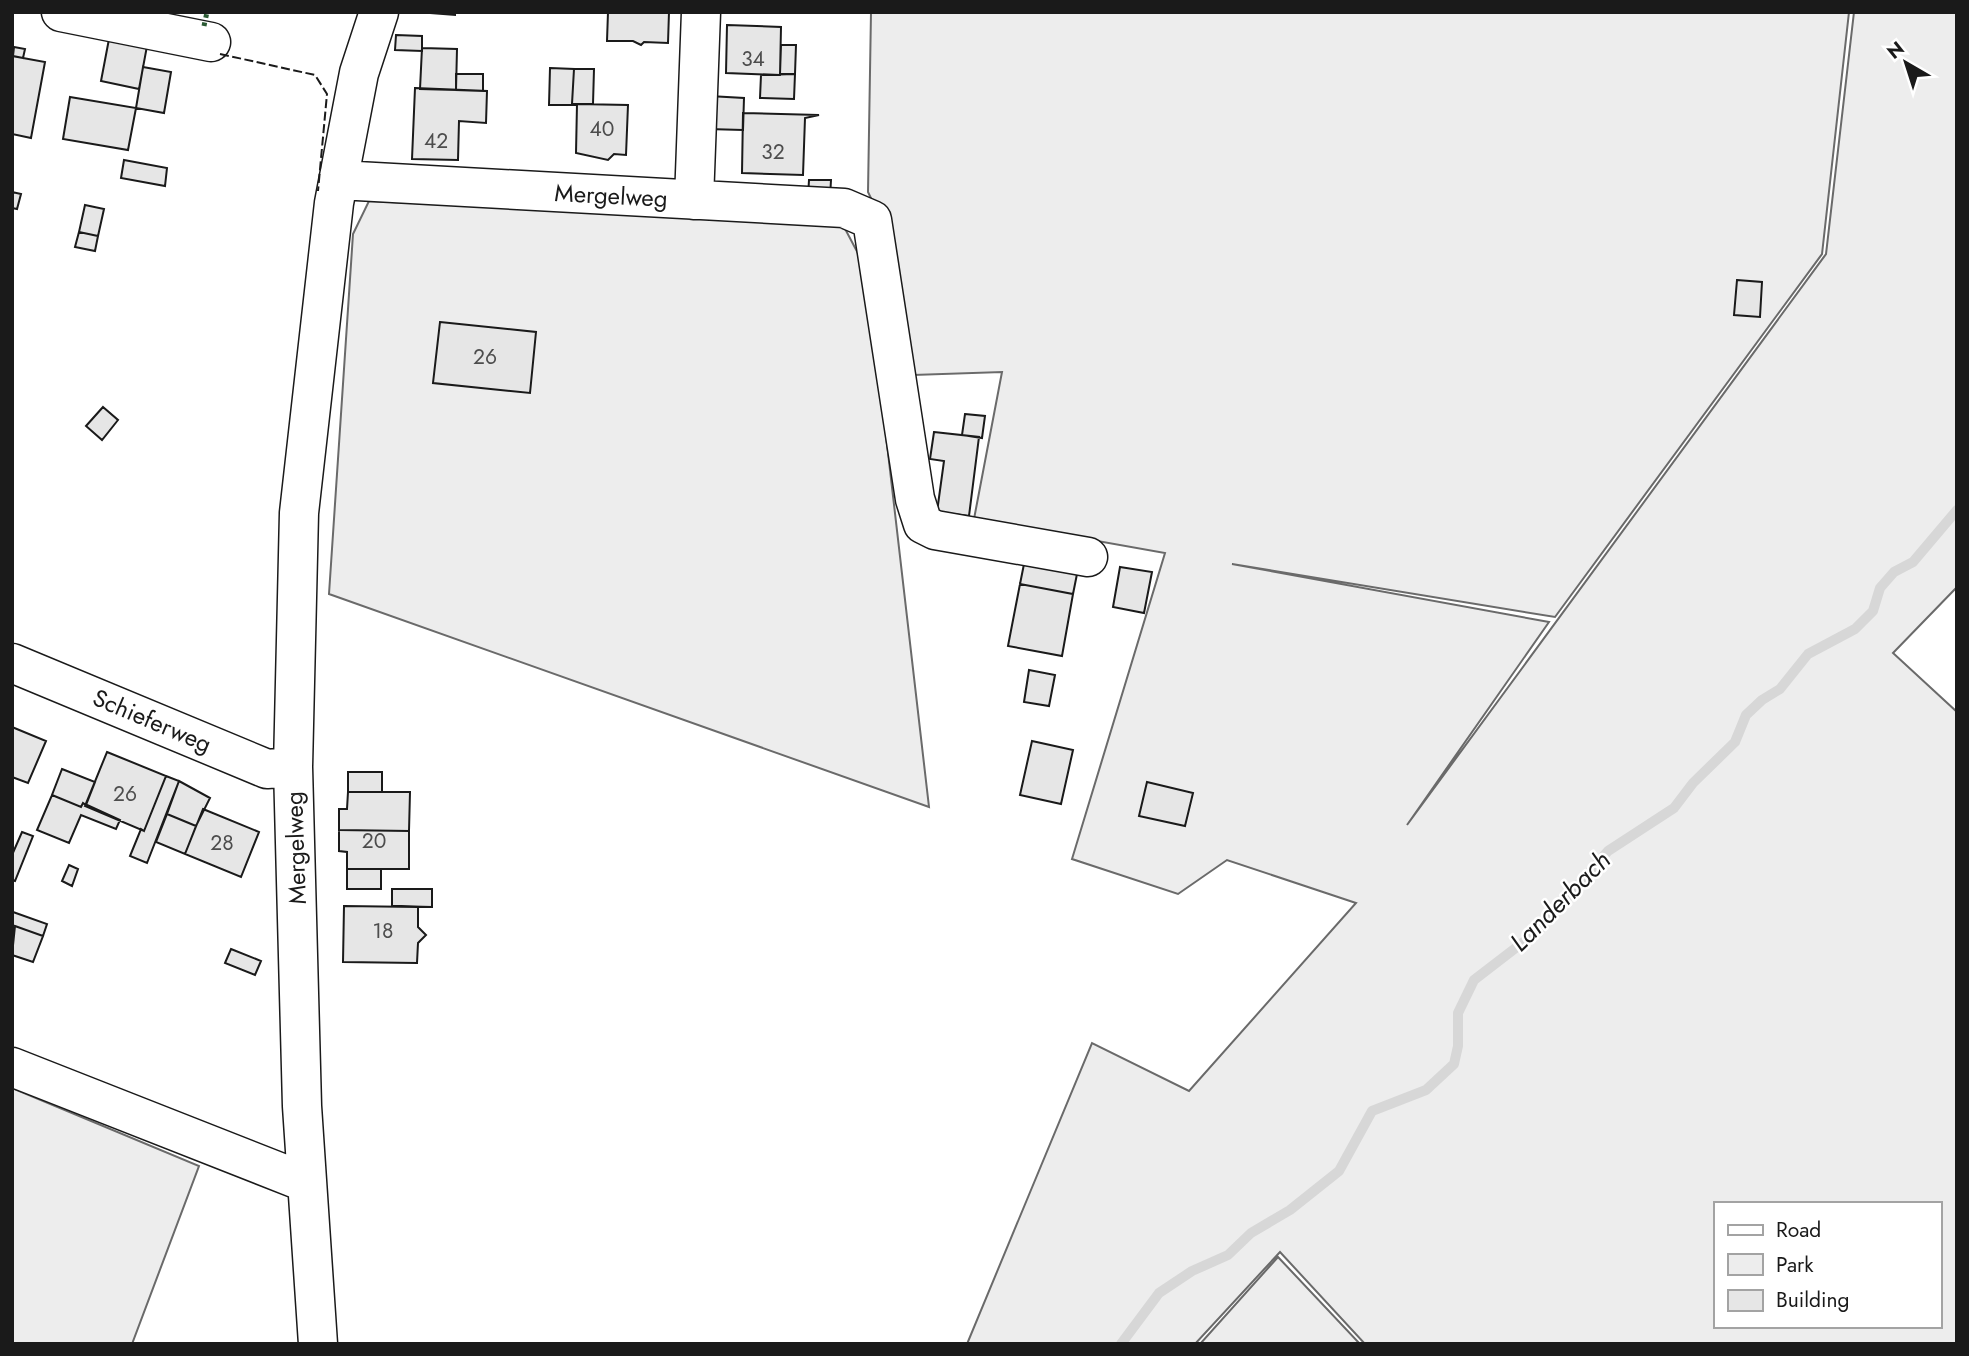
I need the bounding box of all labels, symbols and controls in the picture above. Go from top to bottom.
north arrow [1871,28,1941,98]
text: N [1881,35,1910,65]
house number: 34 [741,44,765,74]
house number: 40 [590,114,614,144]
house number: 42 [424,126,448,156]
house number: 32 [761,137,785,167]
street label: Mergelweg [554,175,668,216]
house number: 26 [473,342,497,372]
street label: Schieferweg [87,680,217,761]
house number: 26 [113,779,137,809]
street label: Mergelweg [276,791,315,905]
house number: 20 [362,826,386,856]
house number: 28 [210,828,234,858]
water label: Landerbach [1501,842,1619,960]
house number: 18 [373,916,393,946]
legend [1714,1202,1941,1328]
text: Road [1776,1215,1821,1245]
text: Park [1776,1250,1814,1280]
text: Building [1776,1285,1849,1315]

